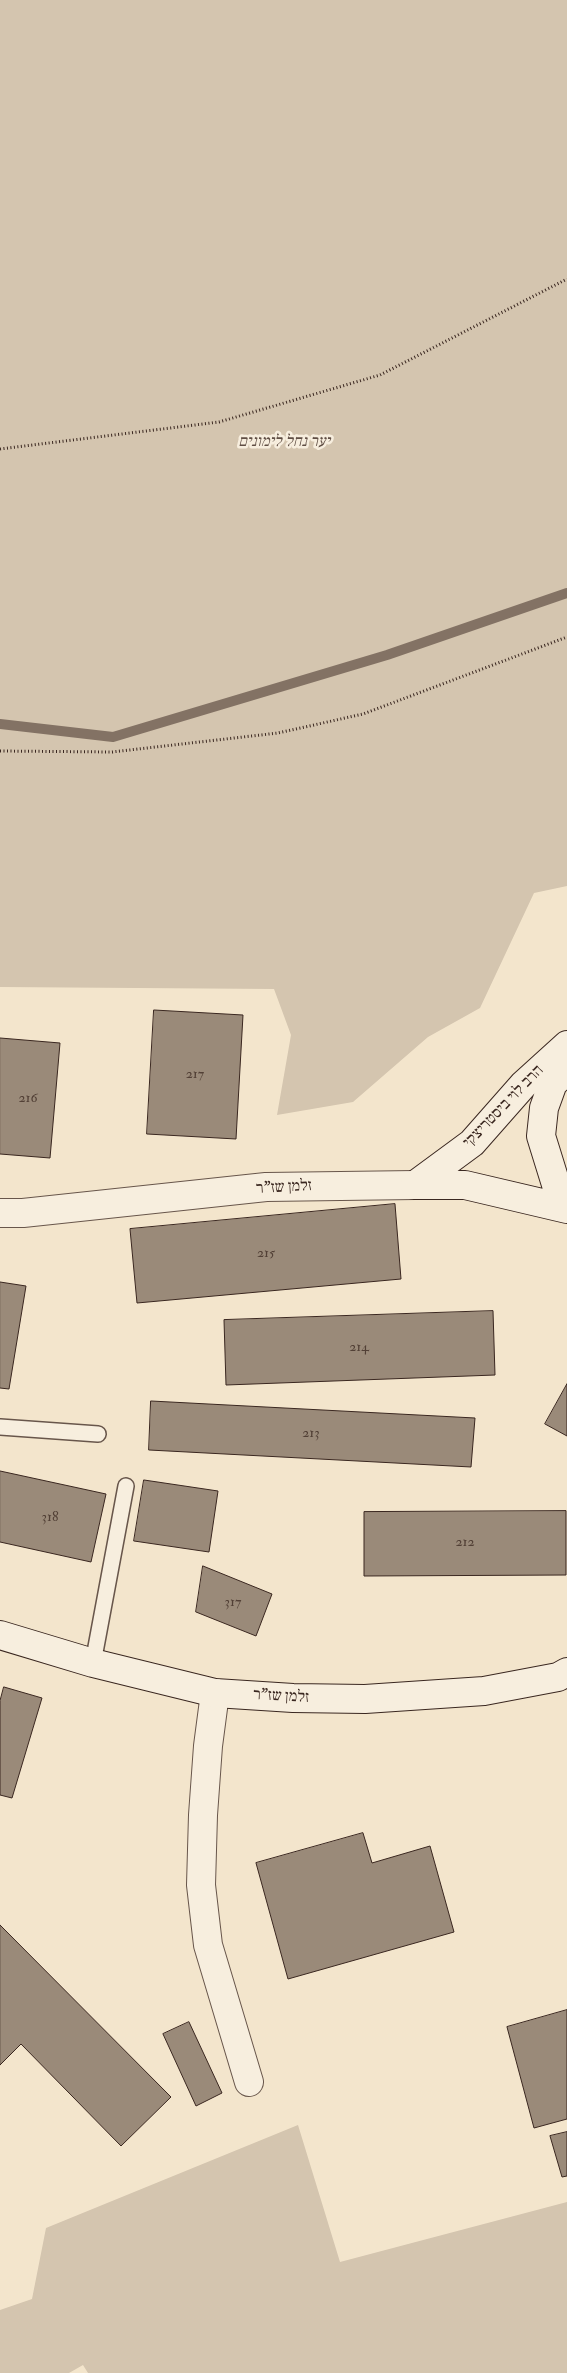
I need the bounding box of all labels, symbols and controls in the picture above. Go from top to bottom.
park label: יער נחל לימונים [238,433,330,453]
street label: הרב לוי ביסטריצקי [460,1062,548,1152]
house number: 217 [186,1067,204,1083]
house number: 216 [18,1091,38,1107]
street label: זלמן שז"ר [256,1177,312,1199]
house number: 215 [257,1246,275,1262]
house number: 214 [349,1340,369,1356]
house number: 213 [302,1426,320,1442]
house number: 318 [42,1510,58,1526]
house number: 212 [455,1535,475,1551]
house number: 317 [225,1595,241,1611]
street label: זלמן שז"ר [253,1686,309,1708]

